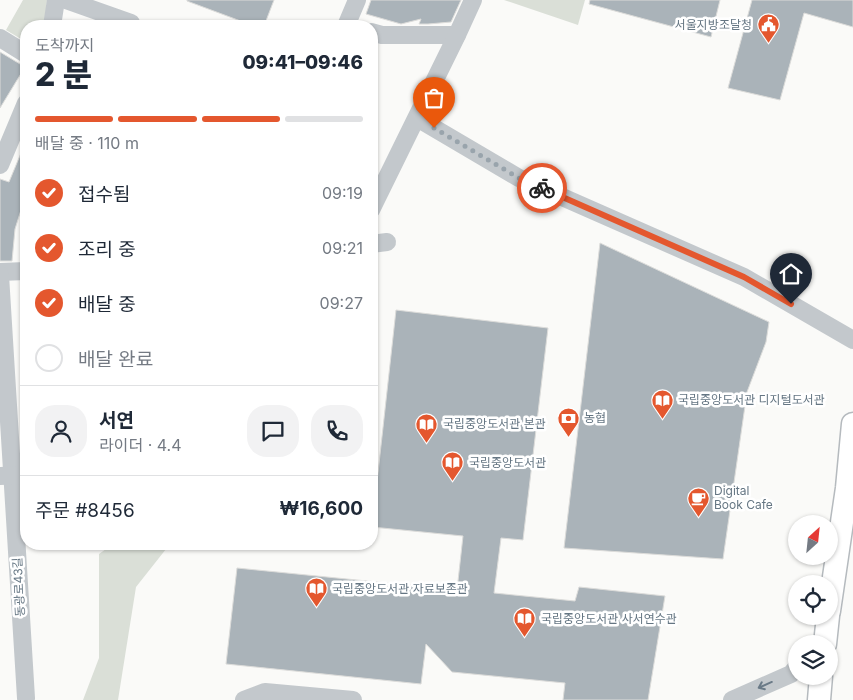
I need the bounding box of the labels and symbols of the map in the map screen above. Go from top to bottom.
public building icon: 서울지방조달청 [756,13,780,44]
place label: 서울지방조달청 [675,17,752,32]
pin [413,77,455,128]
courier [517,163,567,213]
pin [770,253,812,304]
library icon: 국립중앙도서관 디지털도서관 [650,388,674,419]
place label: 국립중앙도서관 디지털도서관 [678,392,825,407]
bank icon: 농협 [556,406,580,437]
place label: 농협 [584,410,606,425]
library icon: 국립중앙도서관 본관 [415,412,439,443]
place label: 국립중앙도서관 본관 [443,416,546,431]
library icon: 국립중앙도서관 [441,451,465,482]
place label: 국립중앙도서관 [469,455,546,470]
place label: Digital Book Cafe [714,483,773,512]
cafe icon: Digital Book Cafe [686,486,710,517]
north arrow [788,515,838,565]
street label: 동광로43길 [9,557,28,617]
library icon: 국립중앙도서관 자료보존관 [304,577,328,608]
place label: 국립중앙도서관 자료보존관 [332,581,468,596]
library icon: 국립중앙도서관 사서연수관 [513,607,537,638]
place label: 국립중앙도서관 사서연수관 [541,611,677,626]
one-way arrow [758,681,773,691]

